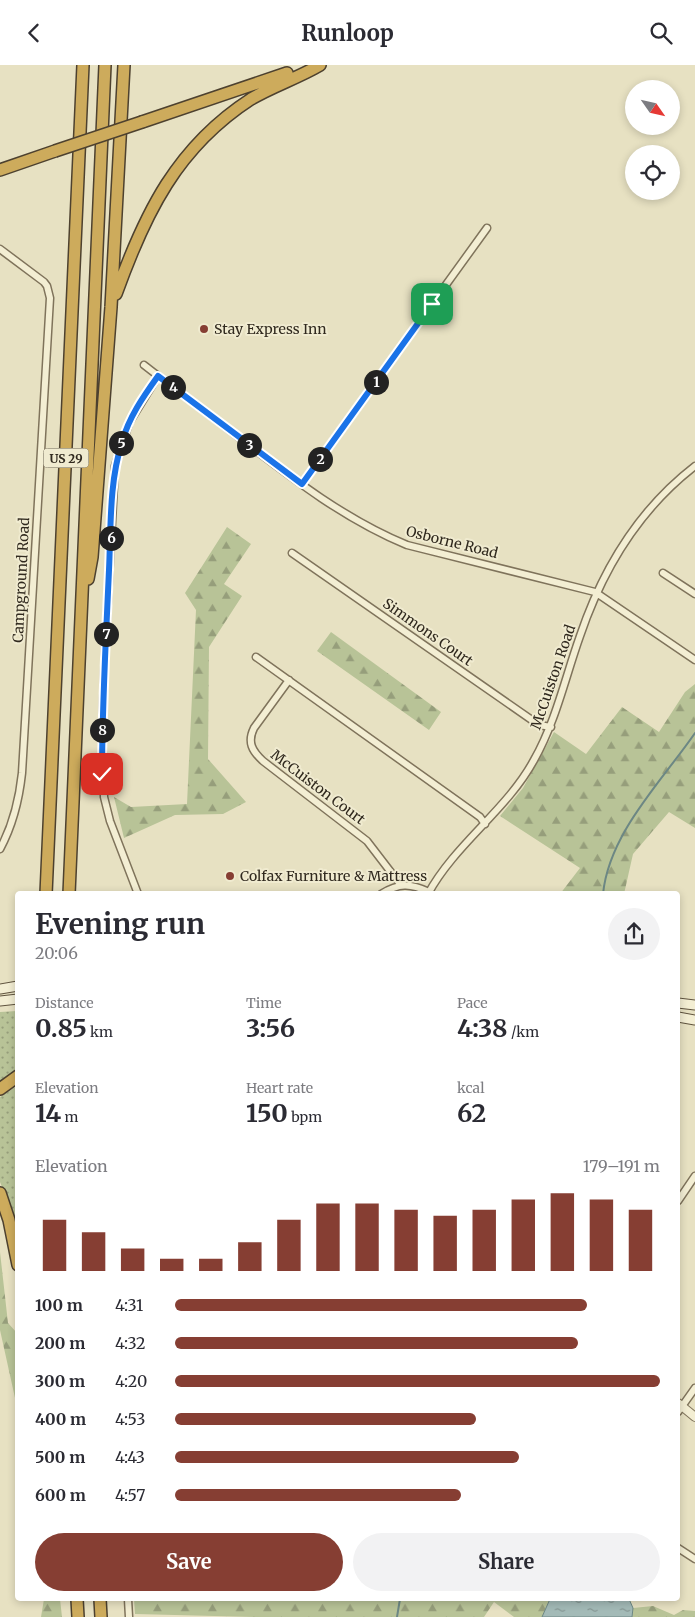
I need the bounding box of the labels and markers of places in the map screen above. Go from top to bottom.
pin [411,283,453,325]
place label: Stay Express Inn [214,320,327,338]
marker: Stay Express Inn [198,323,210,335]
pin: 1 [364,369,388,395]
pin: 4 [160,375,186,399]
pin: 5 [108,431,134,455]
pin: 3 [236,433,262,457]
pin: 2 [308,447,332,471]
pin: 6 [98,525,124,551]
pin: 7 [94,621,118,647]
pin: 8 [90,717,114,743]
pin [81,753,123,795]
place label: Colfax Furniture & Mattress [240,867,427,885]
marker: Colfax Furniture & Mattress [224,870,236,882]

